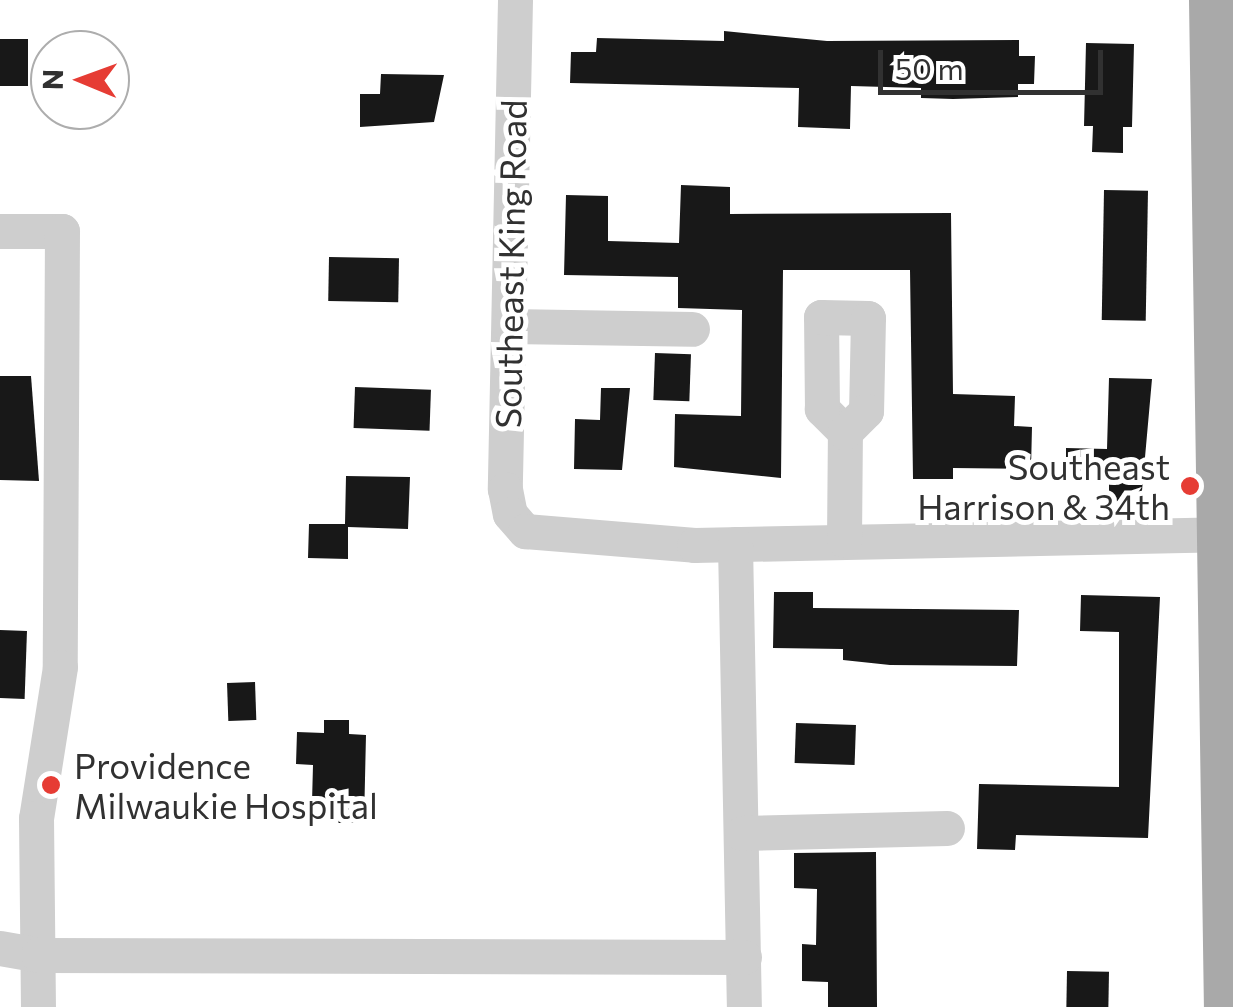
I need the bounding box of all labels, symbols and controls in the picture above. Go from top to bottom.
north arrow [30,30,130,130]
scale bar [883,30,1108,92]
text: 50 m [895,49,964,86]
text: N [35,69,69,90]
street label: Southeast King Road [486,99,534,429]
place label: Southeast Harrison & 34th [917,445,1170,527]
marker: Southeast Harrison & 34th [1179,475,1201,497]
place label: Providence Milwaukie Hospital [74,744,378,826]
marker: Providence Milwaukie Hospital [38,772,64,798]

